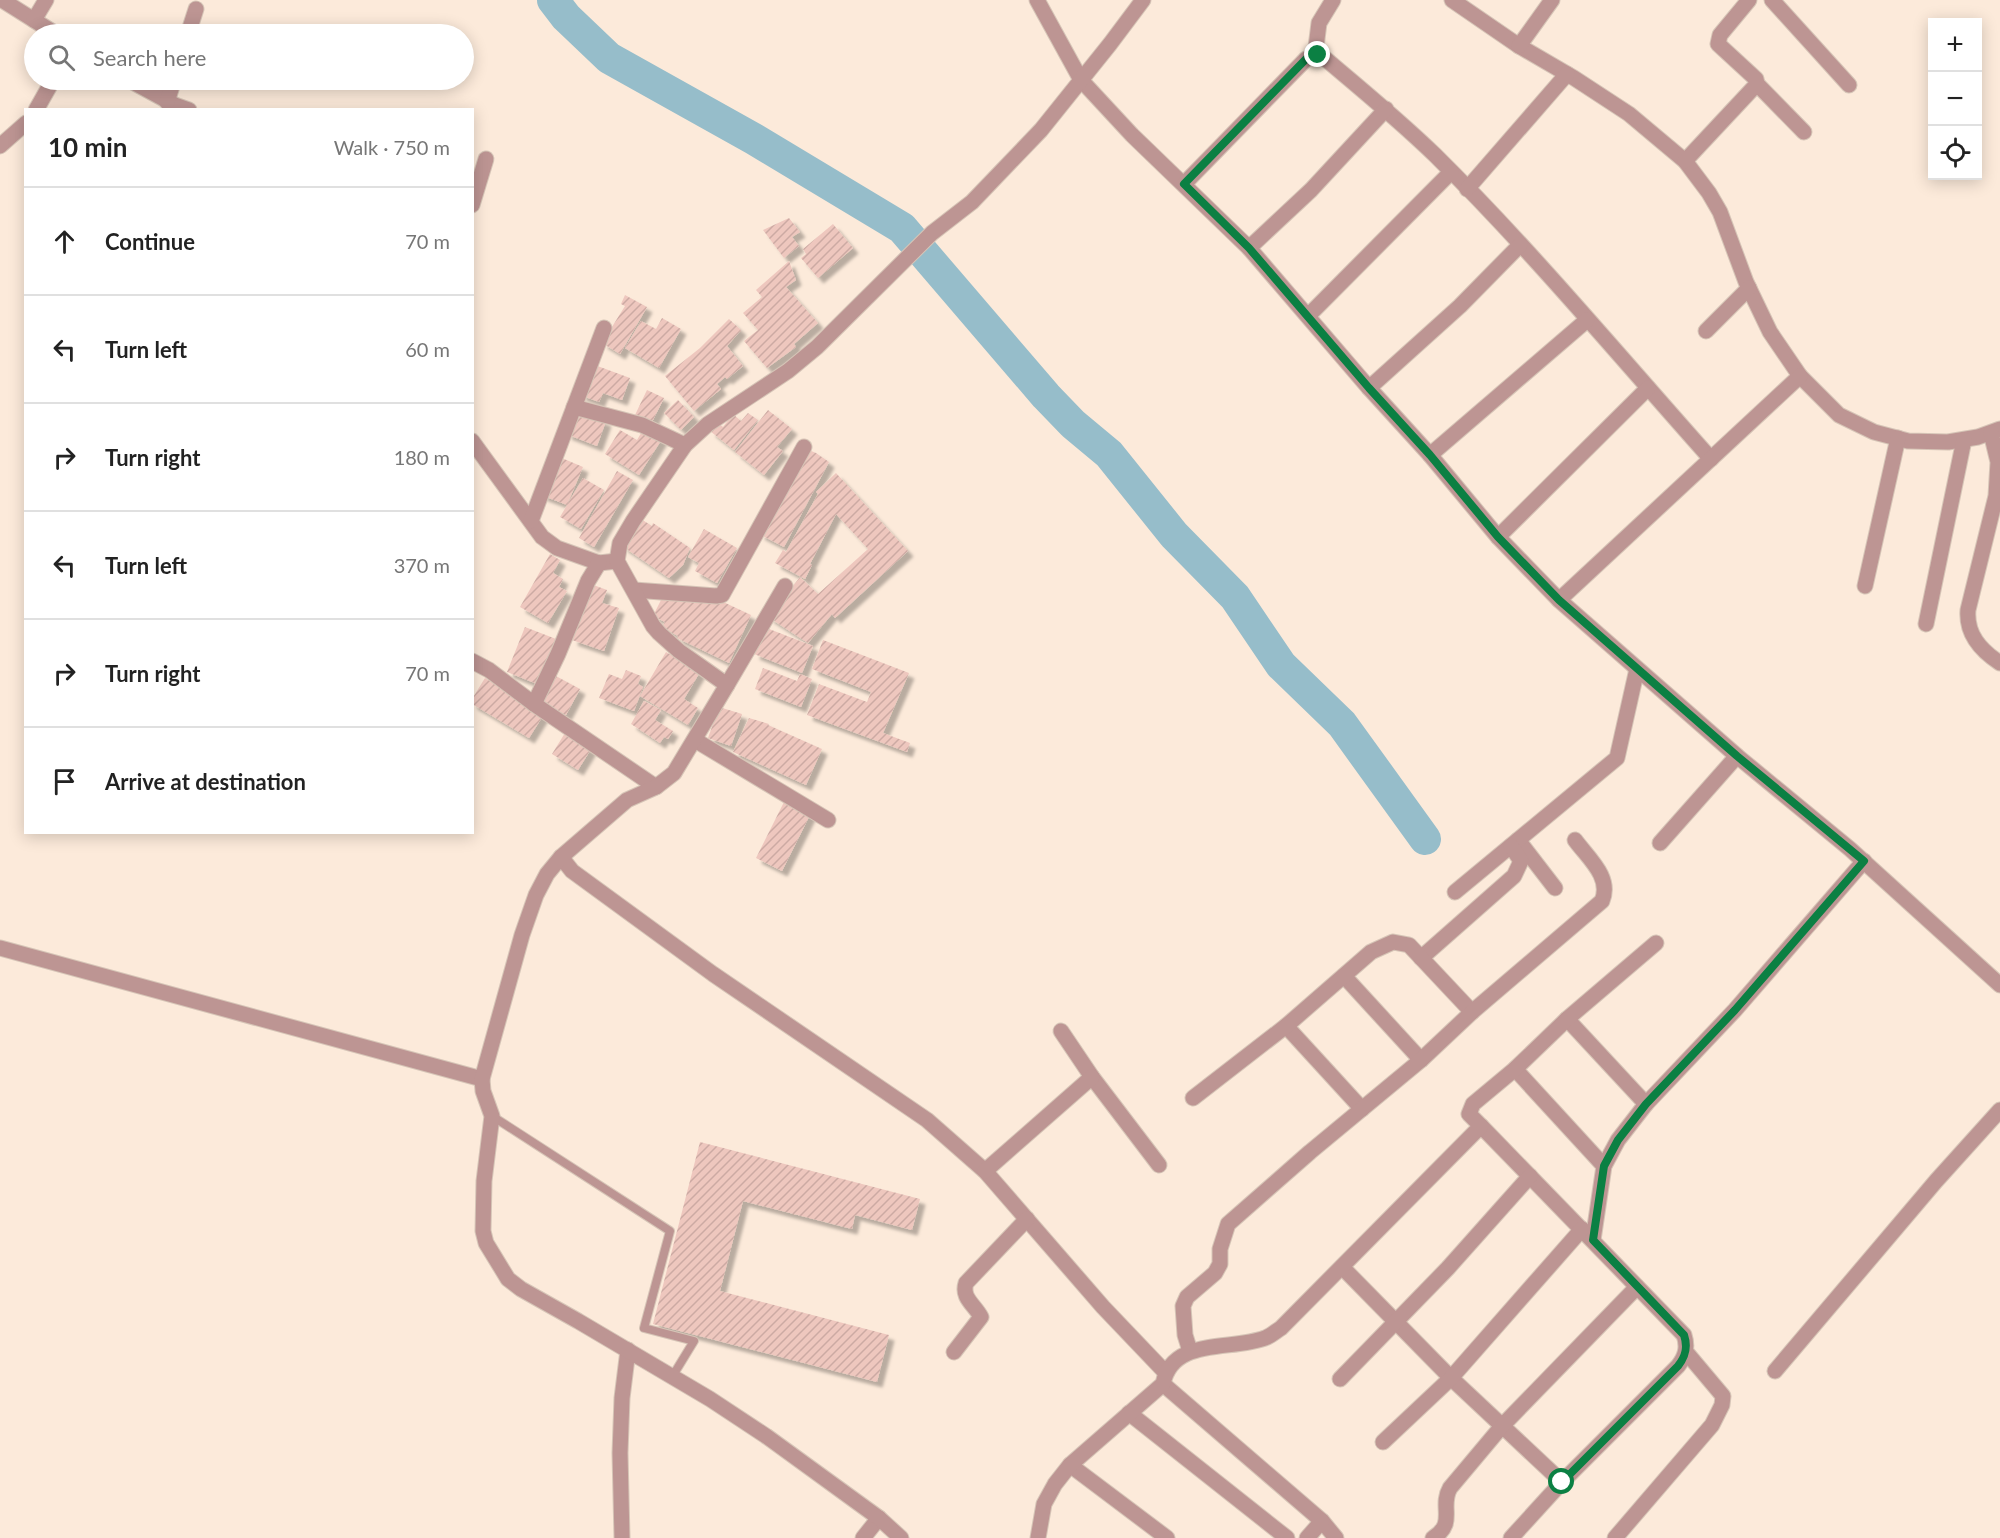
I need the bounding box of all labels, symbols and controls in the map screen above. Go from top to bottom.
map controls [1928,18,1982,180]
button: + [1928,18,1982,72]
search box [24,24,474,90]
icon: search [45,41,78,74]
route end [1304,41,1330,67]
text: Search here [93,44,206,71]
button: − [1928,72,1982,126]
button: locate [1928,126,1982,180]
text: 10 min [48,131,128,163]
text: Walk · 750 m [334,135,450,159]
icon: ahead [48,225,81,258]
text: Continue [105,228,195,255]
text: 70 m [405,229,450,253]
icon: left [48,333,81,366]
text: Turn left [105,336,187,363]
text: 60 m [405,337,450,361]
icon: right [48,441,81,474]
text: Turn right [105,444,200,471]
text: 180 m [394,445,450,469]
icon: left [48,549,81,582]
text: Turn left [105,552,187,579]
text: 370 m [394,553,450,577]
icon: right [48,657,81,690]
text: Turn right [105,660,200,687]
text: 70 m [405,661,450,685]
icon: arrive [48,765,81,798]
text: Arrive at destination [105,768,306,795]
route start [1548,1468,1574,1494]

